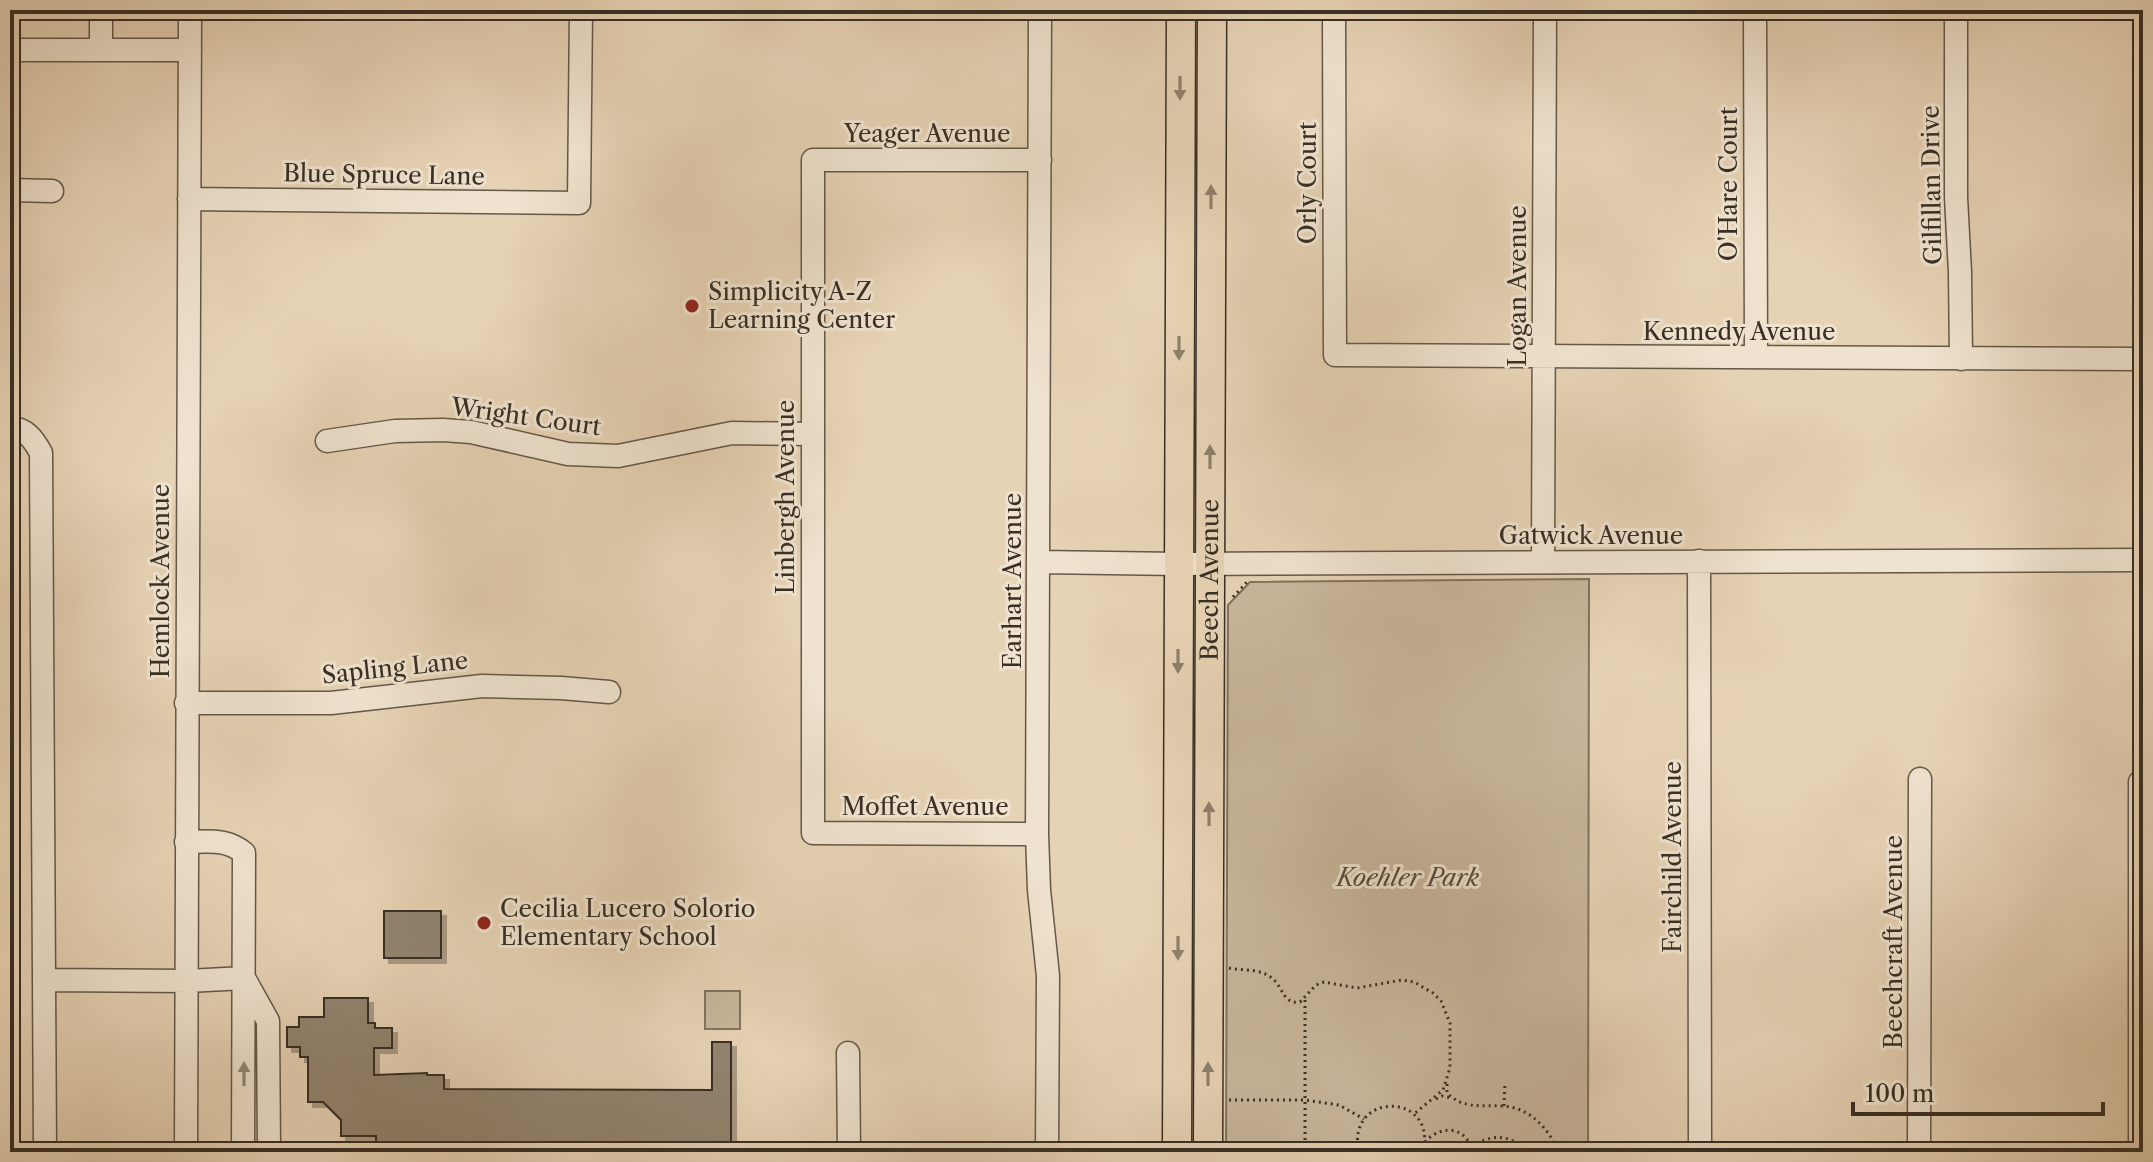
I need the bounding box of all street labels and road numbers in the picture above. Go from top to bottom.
street label: Gilfillan Drive [1916,105,1947,265]
street label: O'Hare Court [1714,106,1743,261]
street label: Yeager Avenue [843,119,1010,148]
street label: Orly Court [1293,121,1322,244]
street label: Blue Spruce Lane [283,158,485,191]
street label: Logan Avenue [1503,205,1532,367]
street label: Kennedy Avenue [1643,317,1835,346]
street label: Wright Court [448,391,603,441]
street label: Linbergh Avenue [771,400,800,594]
street label: Hemlock Avenue [146,484,175,678]
street label: Earhart Avenue [998,493,1027,669]
street label: Beech Avenue [1195,499,1224,661]
street label: Gatwick Avenue [1499,521,1683,550]
street label: Sapling Lane [320,645,470,690]
street label: Fairchild Avenue [1658,761,1687,953]
street label: Moffet Avenue [841,792,1009,821]
street label: Beechcraft Avenue [1879,835,1908,1049]

